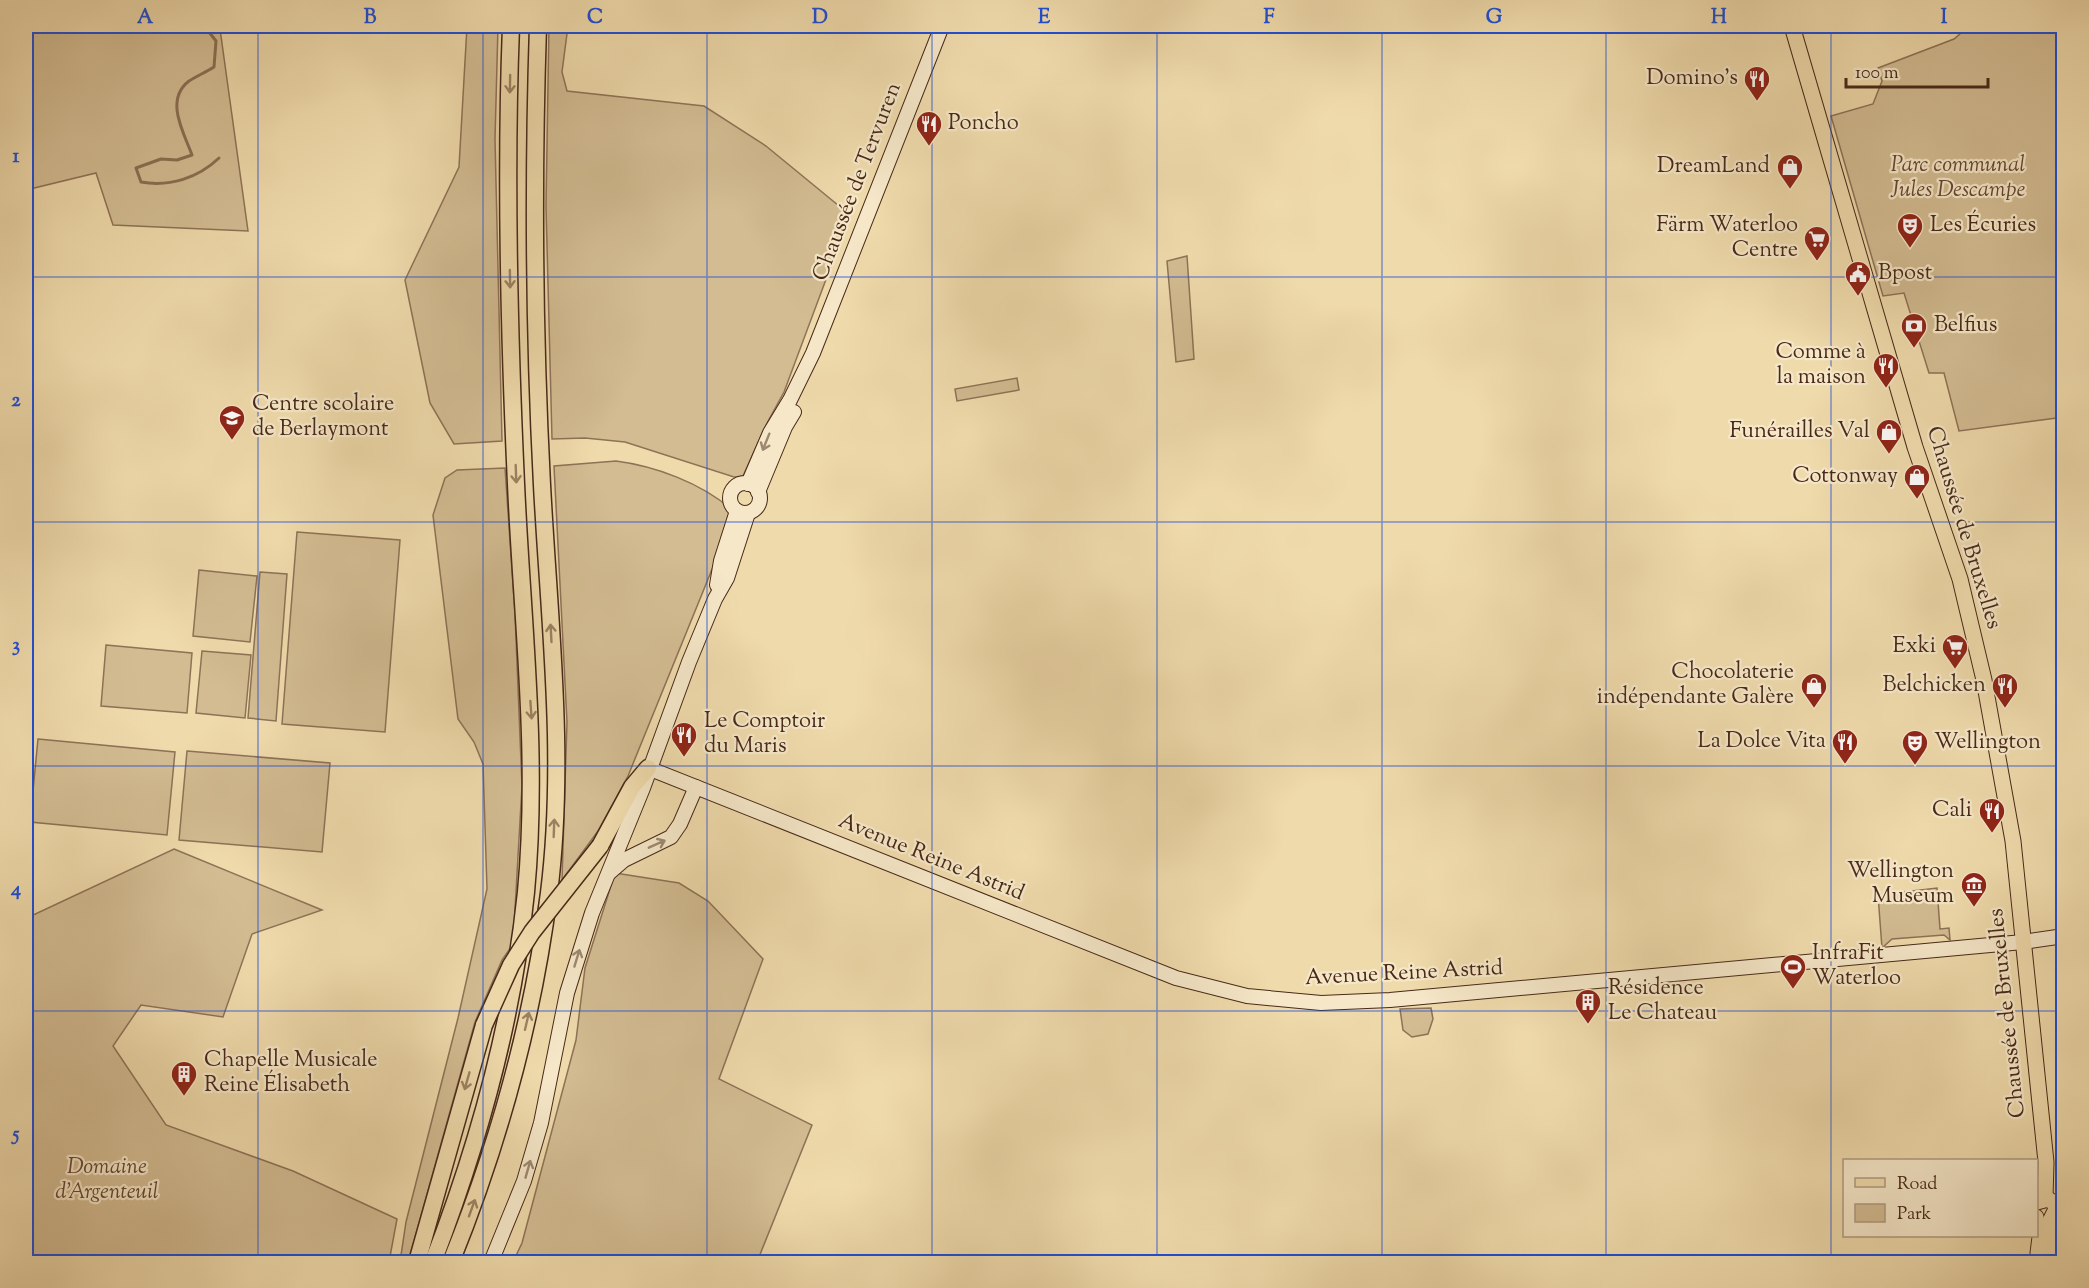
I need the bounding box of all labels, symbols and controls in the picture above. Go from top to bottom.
text: A [137,4,154,33]
text: B [364,4,377,33]
text: C [587,4,603,33]
text: D [812,4,828,33]
text: E [1038,4,1051,33]
text: F [1263,4,1275,33]
text: G [1486,4,1503,33]
text: H [1711,4,1727,33]
text: I [1941,4,1948,33]
scale bar [1846,51,1988,89]
text: 100 m [1855,61,1899,87]
place label: Domino's [1646,63,1738,95]
restaurant icon: Domino's [1742,64,1772,102]
one-way arrow [504,73,516,93]
street label: Chaussée de Tervuren [805,78,911,286]
place label: Poncho [948,108,1019,140]
restaurant icon: Poncho [914,109,944,147]
text: 1 [13,143,20,172]
park label: Parc communal Jules Descampe [1890,150,2025,207]
place label: DreamLand [1657,151,1770,183]
shop icon: DreamLand [1775,152,1805,190]
place label: Les Écuries [1930,209,2036,242]
place label: Färm Waterloo Centre [1656,210,1798,267]
theatre icon: Les Écuries [1895,211,1925,249]
supermarket icon: Färm Waterloo Centre [1802,224,1832,262]
place label: Bpost [1878,258,1933,290]
public building icon: Bpost [1843,259,1873,297]
one-way arrow [504,268,516,288]
place label: Belfius [1934,310,1997,342]
bank icon: Belfius [1899,311,1929,349]
place label: Comme à la maison [1776,337,1866,394]
restaurant icon: Comme à la maison [1871,351,1901,389]
text: 2 [11,387,21,416]
place label: Centre scolaire de Berlaymont [252,389,394,446]
school or university icon: Centre scolaire de Berlaymont [217,403,247,441]
place label: Funérailles Val [1729,416,1870,448]
shop icon: Funérailles Val [1874,417,1904,455]
street label: Chaussée de Bruxelles [1917,423,2009,633]
one-way arrow [760,432,771,451]
place label: Cottonway [1792,461,1898,493]
shop icon: Cottonway [1902,462,1932,500]
one-way arrow [510,463,521,483]
one-way arrow [546,624,557,644]
place label: Exki [1892,631,1936,663]
text: 3 [12,632,20,661]
supermarket icon: Exki [1940,632,1970,670]
place label: Chocolaterie indépendante Galère [1597,657,1794,714]
place label: Belchicken [1883,670,1986,702]
shop icon: Chocolaterie indépendante Galère [1799,671,1829,709]
restaurant icon: Belchicken [1990,671,2020,709]
one-way arrow [526,700,537,720]
place label: Le Comptoir du Maris [704,706,825,763]
restaurant icon: Le Comptoir du Maris [669,720,699,758]
place label: La Dolce Vita [1697,726,1826,758]
restaurant icon: La Dolce Vita [1830,727,1860,765]
place label: Wellington [1934,727,2041,759]
theatre icon: Wellington [1900,728,1930,766]
place label: Cali [1932,795,1972,827]
restaurant icon: Cali [1977,796,2007,834]
street label: Avenue Reine Astrid [833,806,1029,910]
one-way arrow [548,819,559,839]
one-way arrow [647,838,665,849]
place label: Wellington Museum [1847,856,1954,913]
museum icon: Wellington Museum [1959,870,1989,908]
text: 4 [10,876,21,905]
street label: Chaussée de Bruxelles [1981,907,2035,1119]
place label: InfraFit Waterloo [1812,938,1901,995]
one-way arrow [572,949,583,968]
sports icon: InfraFit Waterloo [1778,952,1808,990]
street label: Avenue Reine Astrid [1304,953,1504,995]
place label: Résidence Le Chateau [1608,973,1717,1030]
building icon: Résidence Le Chateau [1573,987,1603,1025]
one-way arrow [521,1012,533,1031]
place label: Chapelle Musicale Reine Élisabeth [204,1045,378,1102]
building icon: Chapelle Musicale Reine Élisabeth [169,1059,199,1097]
one-way arrow [461,1072,473,1091]
text: 5 [11,1121,20,1150]
park label: Domaine d'Argenteuil [56,1152,159,1209]
legend [1843,1159,2038,1237]
one-way arrow [523,1160,534,1179]
text: Road [1897,1172,1937,1198]
one-way arrow [468,1199,479,1218]
text: Park [1897,1202,1932,1228]

